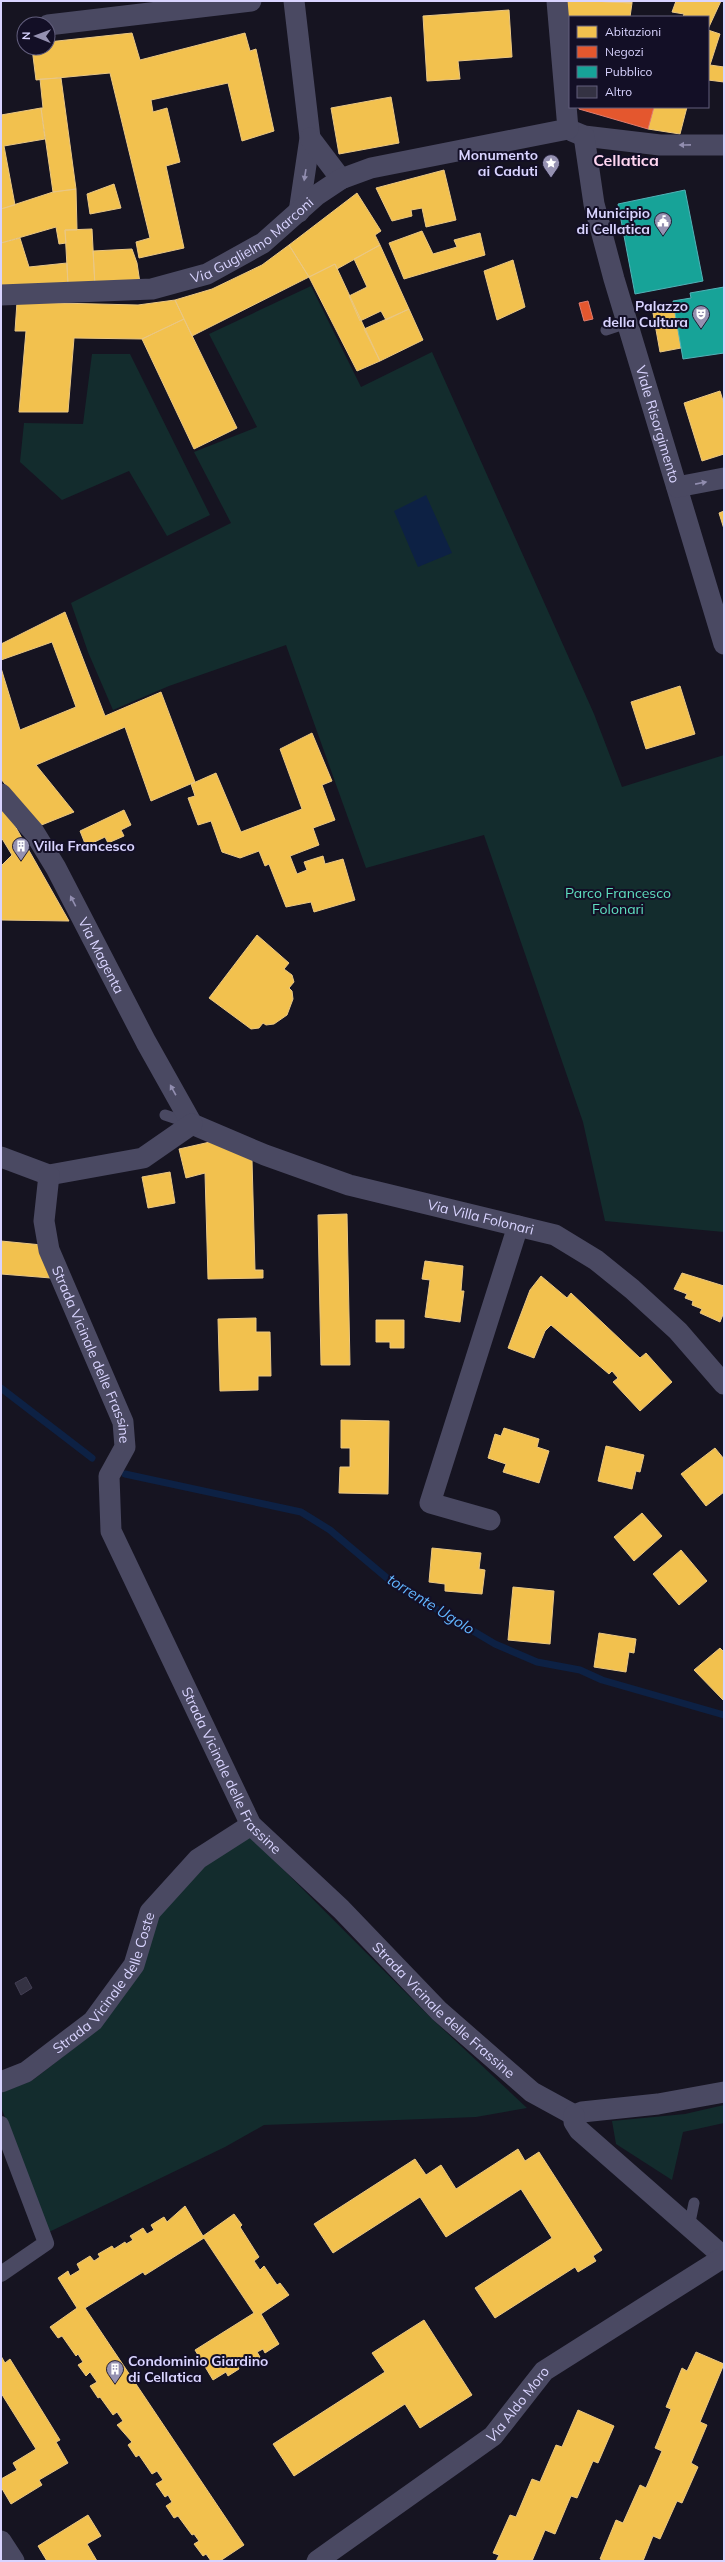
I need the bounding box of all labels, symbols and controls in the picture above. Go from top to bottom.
north arrow [16,16,56,56]
legend [569,16,709,108]
text: Abitazioni [605,24,661,39]
text: N [19,32,33,40]
text: Negozi [605,44,644,59]
text: Pubblico [605,64,653,79]
text: Altro [605,84,632,99]
one-way arrow [678,142,691,148]
place label: Monumento ai Caduti [459,146,538,180]
district label: Cellatica [593,150,659,170]
place icon: Monumento ai Caduti [541,153,561,178]
one-way arrow [302,169,308,181]
street label: Via Guglielmo Marconi [188,193,317,287]
place label: Municipio di Cellatica [576,204,650,238]
public building icon: Municipio di Cellatica [653,211,673,236]
place label: Palazzo della Cultura [603,297,688,331]
theatre icon: Palazzo della Cultura [691,304,711,329]
street label: Viale Risorgimento [632,363,684,485]
one-way arrow [694,479,707,485]
building icon: Villa Francesco [11,836,31,861]
place label: Villa Francesco [33,837,135,855]
park label: Parco Francesco Folonari [565,884,671,918]
one-way arrow [70,895,76,907]
street label: Via Magenta [74,914,128,997]
one-way arrow [170,1084,177,1096]
street label: Via Villa Folonari [426,1195,536,1239]
street label: Strada Vicinale delle Frassine [48,1263,134,1444]
water label: torrente Ugolo [384,1570,479,1639]
street label: Strada Vicinale delle Frassine [178,1684,285,1858]
street label: Strada Vicinale delle Coste [49,1910,158,2057]
street label: Strada Vicinale delle Frassine [368,1938,519,2082]
place label: Condominio Giardino di Cellatica [128,2352,268,2386]
building icon: Condominio Giardino di Cellatica [105,2359,125,2384]
street label: Via Aldo Moro [483,2363,553,2447]

